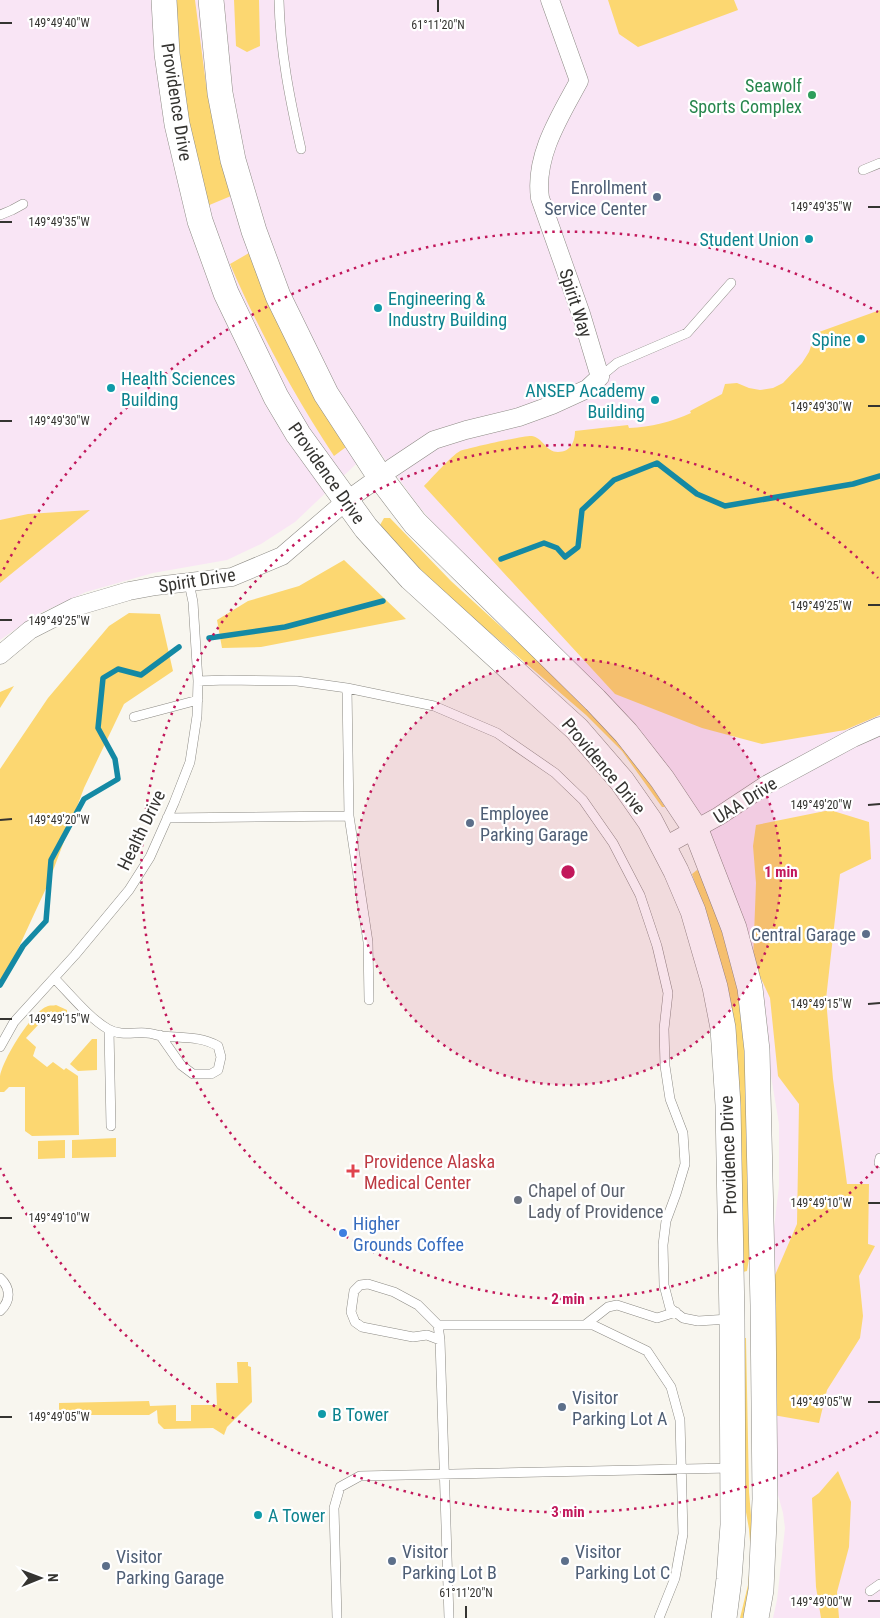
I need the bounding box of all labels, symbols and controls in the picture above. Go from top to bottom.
text: 149°49'40"W [28,16,90,30]
text: 61°11'20"N [411,18,465,32]
street label: Providence Drive [157,42,197,162]
place label: Seawolf Sports Complex [689,75,802,117]
marker: Seawolf Sports Complex [806,89,818,101]
place label: Enrollment Service Center [544,177,648,219]
marker: Enrollment Service Center [651,191,663,203]
text: 149°49'35"W [790,200,852,214]
text: 149°49'35"W [28,215,90,229]
place label: Student Union [699,229,799,250]
marker: Student Union [803,233,815,245]
street label: Spirit Way [555,266,597,340]
place label: Engineering & Industry Building [388,288,507,330]
marker: Engineering & Industry Building [372,302,384,314]
place label: Spine [812,329,851,350]
marker: Spine [855,333,867,345]
place label: Health Sciences Building [121,368,235,410]
place label: ANSEP Academy Building [525,380,646,422]
marker: Health Sciences Building [105,382,117,394]
marker: ANSEP Academy Building [649,394,661,406]
text: 149°49'30"W [790,400,852,414]
text: 149°49'30"W [28,414,90,428]
street label: Providence Drive [284,418,370,528]
street label: Spirit Drive [157,564,237,596]
text: 149°49'25"W [790,599,852,613]
text: 149°49'25"W [28,614,90,628]
street label: Providence Drive [558,714,650,818]
street label: UAA Drive [709,772,781,828]
street label: Health Drive [113,787,169,873]
text: 149°49'20"W [790,798,852,812]
place label: Employee Parking Garage [480,803,588,845]
text: 149°49'20"W [28,813,90,827]
marker: Employee Parking Garage [464,817,476,829]
centre of rings [559,863,577,881]
text: 1 min [764,863,798,881]
place label: Central Garage [751,924,856,945]
marker: Central Garage [860,928,872,940]
text: 149°49'15"W [790,997,852,1011]
text: 149°49'15"W [28,1012,90,1026]
street label: Providence Drive [715,1095,741,1215]
place label: Providence Alaska Medical Center [364,1151,495,1193]
marker: Providence Alaska Medical Center [346,1164,360,1178]
place label: Chapel of Our Lady of Providence [528,1180,663,1222]
marker: Chapel of Our Lady of Providence [512,1194,524,1206]
text: 149°49'10"W [790,1196,852,1210]
text: 149°49'10"W [28,1211,90,1225]
place label: Higher Grounds Coffee [353,1213,464,1255]
marker: Higher Grounds Coffee [337,1227,349,1239]
text: 2 min [551,1290,585,1308]
place label: Visitor Parking Lot A [572,1387,668,1429]
text: 149°49'05"W [790,1395,852,1409]
marker: Visitor Parking Lot A [556,1401,568,1413]
place label: B Tower [332,1404,389,1425]
marker: B Tower [316,1408,328,1420]
text: 149°49'05"W [28,1410,90,1424]
text: 3 min [551,1503,585,1521]
place label: A Tower [268,1505,326,1526]
marker: A Tower [252,1509,264,1521]
place label: Visitor Parking Lot B [402,1541,497,1583]
place label: Visitor Parking Lot C [575,1541,670,1583]
place label: Visitor Parking Garage [116,1546,224,1588]
north arrow [15,1553,65,1603]
marker: Visitor Parking Lot B [386,1555,398,1567]
marker: Visitor Parking Lot C [559,1555,571,1567]
marker: Visitor Parking Garage [100,1560,112,1572]
text: N [45,1573,61,1582]
text: 61°11'20"N [439,1586,493,1600]
text: 149°49'00"W [790,1595,852,1609]

